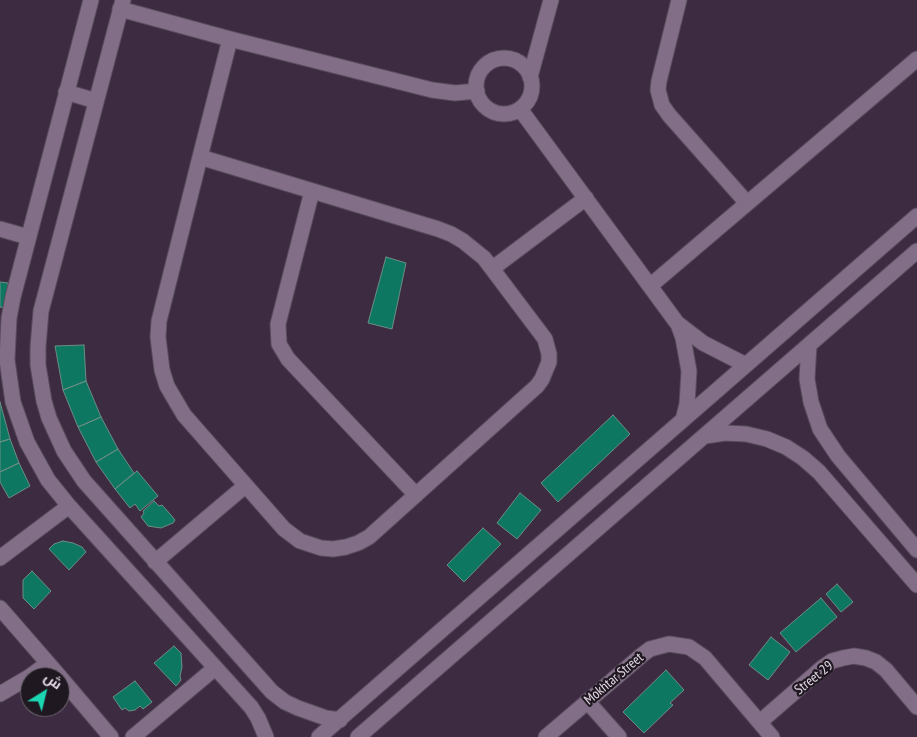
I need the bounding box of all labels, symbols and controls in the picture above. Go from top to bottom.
street label: Mokhtar Street [581,649,647,709]
street label: Street 29 [791,658,837,698]
north arrow [20,667,70,717]
text: ش [41,668,66,693]

